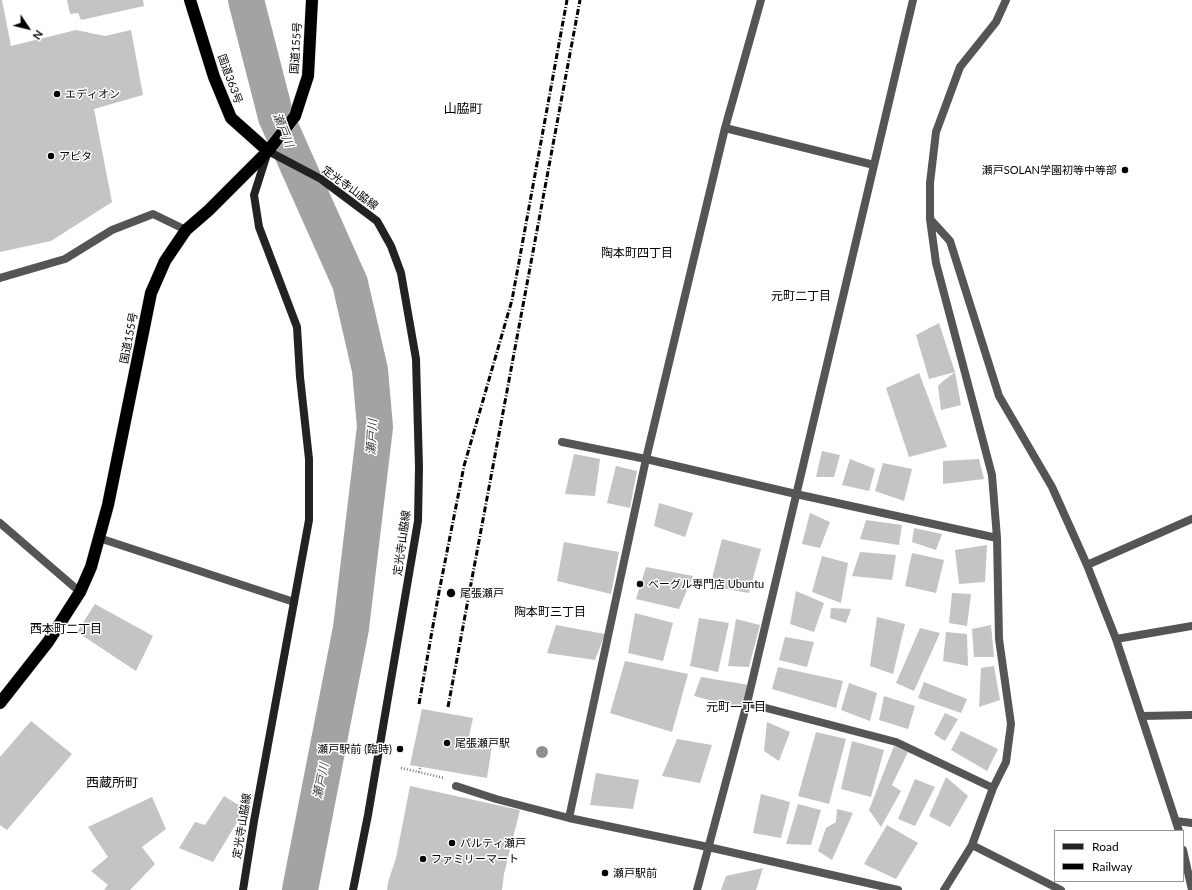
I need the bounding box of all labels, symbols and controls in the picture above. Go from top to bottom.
north arrow [8,8,48,48]
street label: 国道155号 [288,22,304,74]
text: N [30,28,46,42]
street label: 国道363号 [215,52,245,106]
place label: エディオン [65,87,120,101]
marker: エディオン [52,89,62,99]
district label: 山脇町 [444,101,482,117]
water label: 瀬戸川 [270,111,296,149]
place label: アピタ [59,149,92,163]
marker: アピタ [46,151,56,161]
street label: 定光寺山脇線 [319,163,381,213]
place label: 瀬戸SOLAN学園初等中等部 [982,163,1117,177]
marker: 瀬戸SOLAN学園初等中等部 [1120,165,1130,175]
district label: 陶本町四丁目 [601,246,673,260]
district label: 元町二丁目 [771,289,831,303]
street label: 国道155号 [118,311,140,365]
water label: 瀬戸川 [364,419,380,455]
street label: 定光寺山脇線 [391,509,413,577]
place label: ベーグル専門店 Ubuntu [648,577,764,591]
marker: ベーグル専門店 Ubuntu [635,579,645,589]
place label: 尾張瀬戸 [460,586,504,600]
marker: 尾張瀬戸 [445,587,457,599]
district label: 陶本町三丁目 [514,605,586,619]
district label: 西本町二丁目 [30,622,102,636]
district label: 元町一丁目 [706,700,766,714]
place label: 尾張瀬戸駅 [455,736,510,750]
marker: 尾張瀬戸駅 [442,738,452,748]
place label: 瀬戸駅前 (臨時) [317,742,392,756]
marker: 瀬戸駅前 (臨時) [395,744,405,754]
water label: 瀬戸川 [310,762,332,800]
district label: 西蔵所町 [86,775,138,791]
street label: 定光寺山脇線 [230,792,254,860]
legend [1054,830,1184,882]
place label: パルティ瀬戸 [460,836,526,850]
marker: パルティ瀬戸 [447,838,457,848]
text: Road [1092,839,1119,854]
place label: ファミリーマート [431,852,519,866]
marker: ファミリーマート [418,854,428,864]
text: Railway [1092,859,1132,874]
place label: 瀬戸駅前 [613,866,657,880]
marker: 瀬戸駅前 [600,868,610,878]

